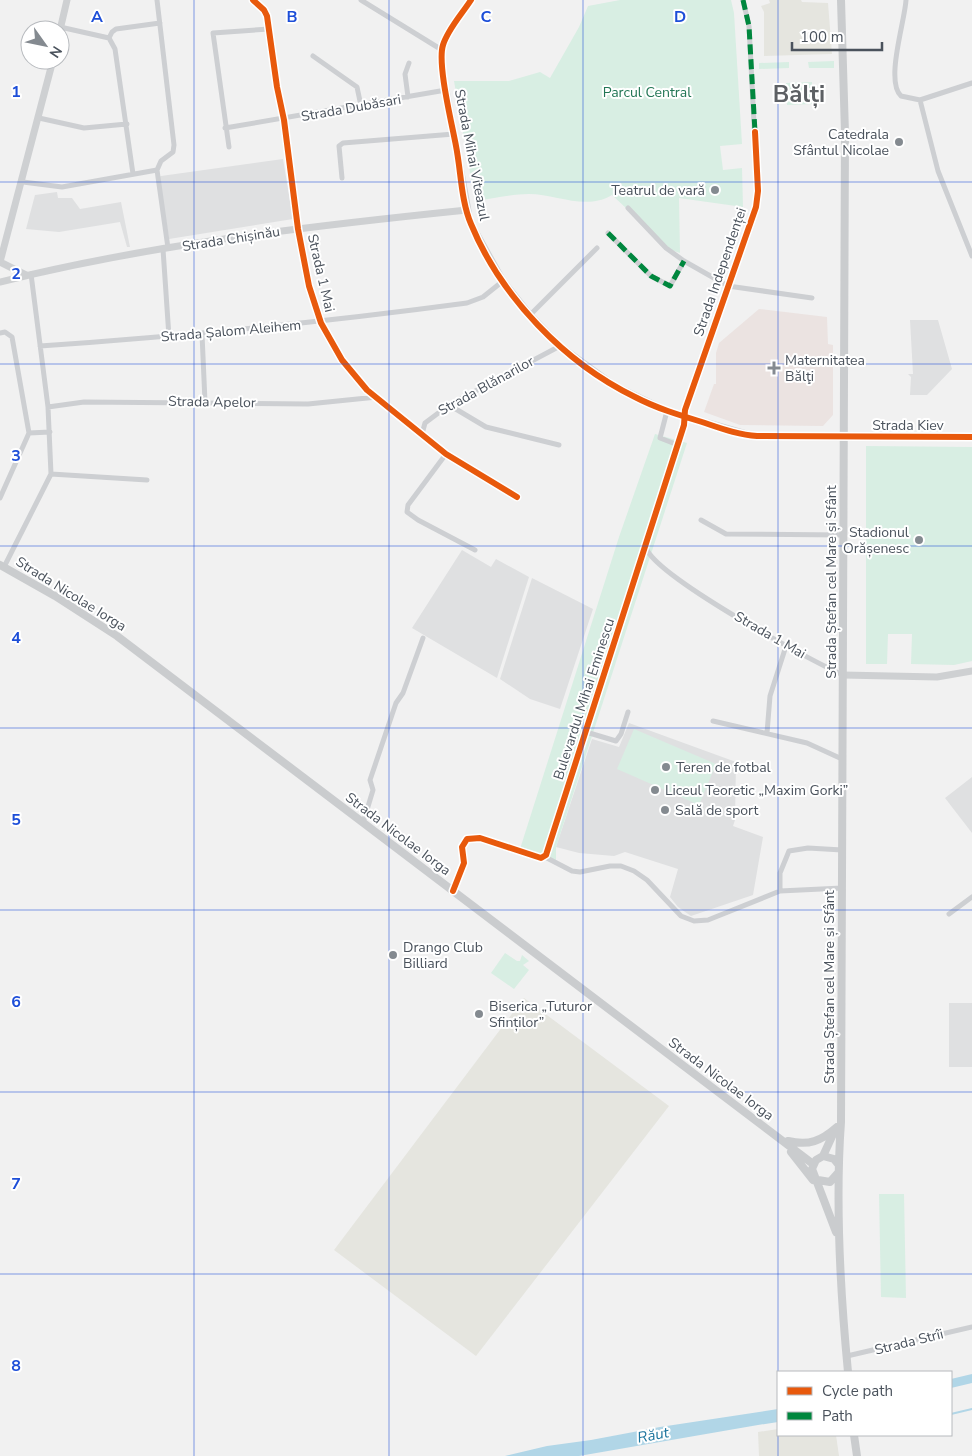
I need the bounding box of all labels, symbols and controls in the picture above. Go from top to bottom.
text: A [91,6,103,28]
text: B [286,6,298,28]
text: C [481,6,492,28]
text: D [674,6,686,28]
north arrow [20,20,70,70]
scale bar [792,20,882,52]
text: 100 m [800,27,844,47]
text: N [45,42,66,61]
district label: Bălți [773,78,825,110]
text: 1 [11,81,21,103]
park label: Parcul Central [603,83,692,102]
street label: Strada Mihai Viteazul [450,88,494,223]
street label: Strada Dubăsari [299,90,403,126]
place label: Catedrala Sfântul Nicolae [793,125,889,160]
marker: Catedrala Sfântul Nicolae [893,136,905,148]
place label: Teatrul de vară [611,181,705,200]
marker: Teatrul de vară [709,184,721,196]
street label: Strada Independenței [689,205,751,339]
street label: Strada Chișinău [181,222,281,256]
street label: Strada 1 Mai [303,232,339,314]
text: 2 [11,263,21,285]
street label: Strada Șalom Aleihem [160,315,302,347]
place label: Maternitatea Bălţi [785,351,865,386]
street label: Strada Blănarilor [435,352,537,420]
marker: Maternitatea Bălţi [767,361,781,375]
street label: Strada Apelor [168,392,256,412]
street label: Strada Kiev [872,416,945,435]
text: 3 [11,445,21,467]
street label: Strada Ștefan cel Mare și Sfânt [822,485,841,679]
place label: Stadionul Orășenesc [843,523,910,558]
marker: Stadionul Orășenesc [913,534,925,546]
street label: Strada Nicolae Iorga [12,552,130,636]
street label: Strada 1 Mai [731,607,809,663]
street label: Bulevardul Mihai Eminescu [549,616,619,782]
text: 4 [11,627,21,649]
place label: Teren de fotbal [676,758,772,777]
marker: Teren de fotbal [660,761,672,773]
place label: Liceul Teoretic „Maxim Gorki” [665,781,848,800]
marker: Liceul Teoretic „Maxim Gorki” [649,784,661,796]
street label: Strada Nicolae Iorga [341,788,455,880]
place label: Sală de sport [675,801,758,820]
marker: Sală de sport [659,804,671,816]
text: 5 [11,809,21,831]
street label: Strada Ștefan cel Mare și Sfânt [820,890,839,1084]
place label: Drango Club Billiard [403,938,483,973]
marker: Drango Club Billiard [387,949,399,961]
text: 6 [11,991,21,1013]
place label: Biserica „Tuturor Sfinților” [489,997,592,1032]
marker: Biserica „Tuturor Sfinților” [473,1008,485,1020]
street label: Strada Nicolae Iorga [664,1033,778,1125]
text: 7 [11,1173,21,1195]
street label: Strada Strîi [873,1324,945,1360]
text: 8 [11,1355,21,1377]
legend [777,1371,952,1436]
text: Cycle path [822,1381,893,1401]
text: Path [822,1406,853,1426]
water label: Răut [636,1422,671,1448]

